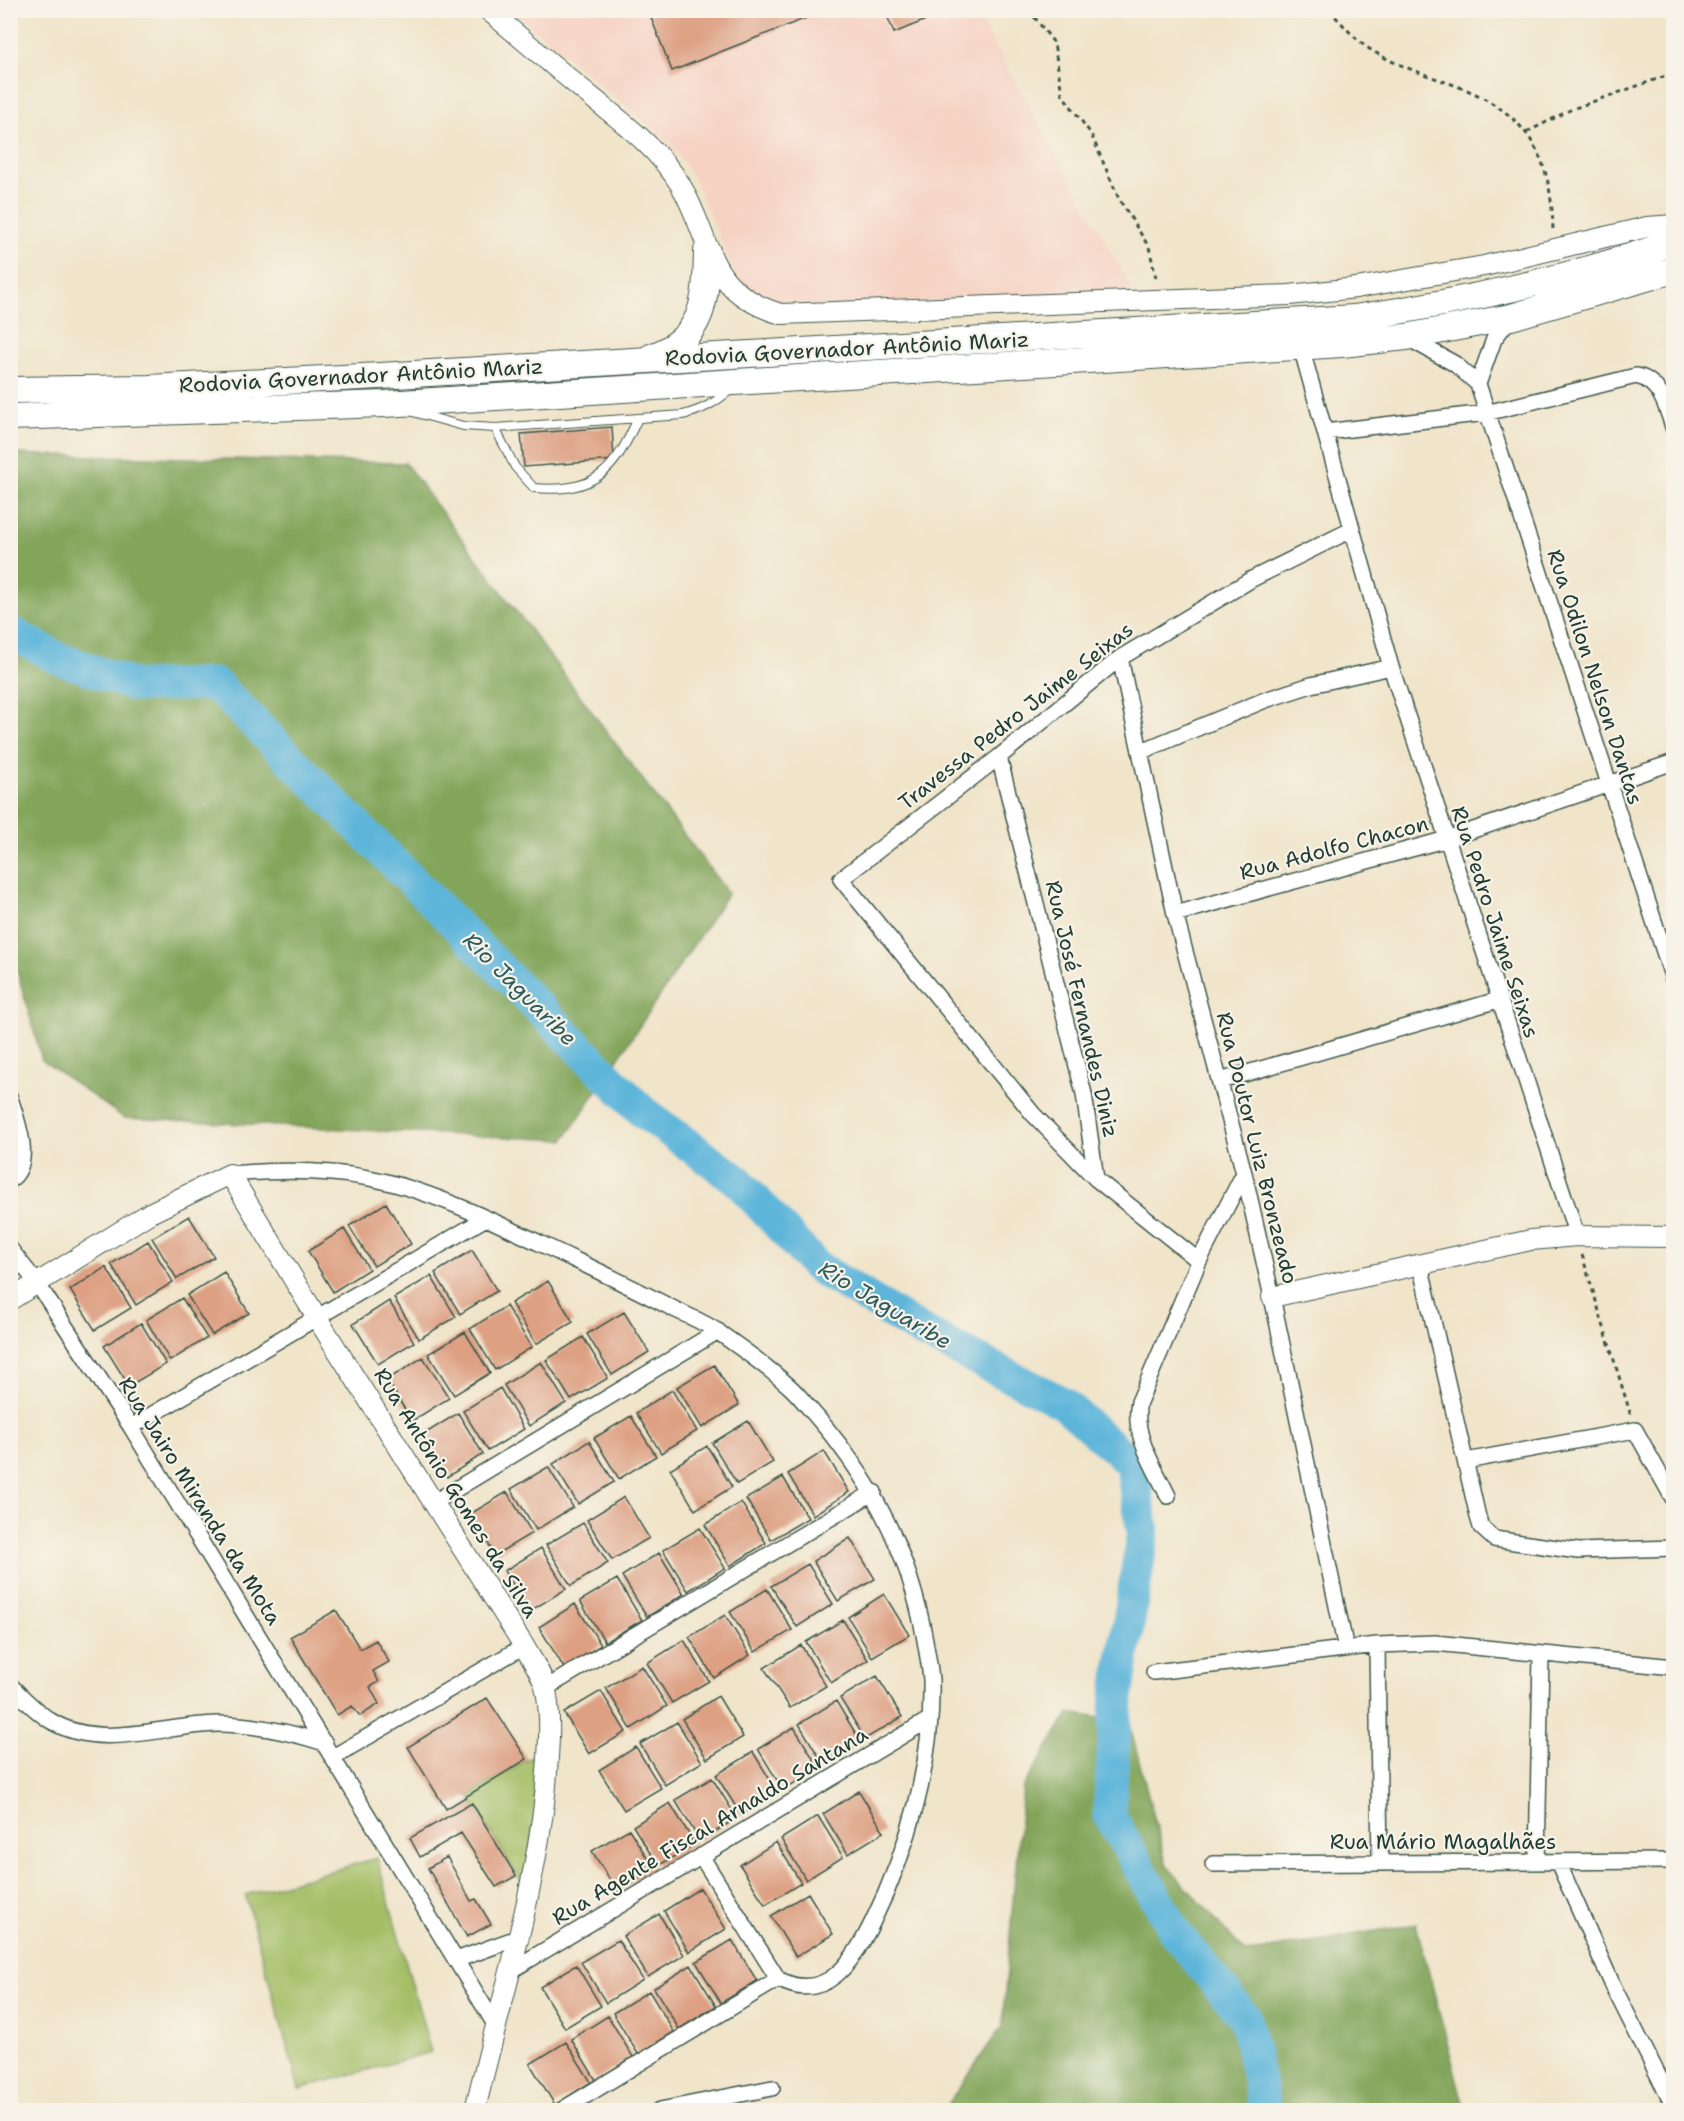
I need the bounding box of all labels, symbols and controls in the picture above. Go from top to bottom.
street label: Rodovia Governador Antônio Mariz [664,325,1030,373]
street label: Rodovia Governador Antônio Mariz [178,352,544,400]
street label: Rua Odilon Nelson Dantas [1540,546,1650,808]
street label: Travessa Pedro Jaime Seixas [893,616,1139,816]
street label: Rua Pedro Jaime Seixas [1444,803,1546,1041]
street label: Rua Adolfo Chacon [1237,809,1432,887]
street label: Rua José Fernandes Diniz [1039,878,1125,1140]
water label: Rio Jaguaribe [457,926,583,1052]
street label: Rua Doutor Luiz Bronzeado [1210,1009,1304,1287]
water label: Rio Jaguaribe [813,1254,957,1356]
street label: Rua Antônio Gomes da Silva [367,1363,545,1623]
street label: Rua Jairo Miranda da Mota [112,1372,288,1630]
street label: Rua Agente Fiscal Arnaldo Santana [547,1720,873,1932]
street label: Rua Mário Magalhães [1330,1828,1556,1856]

